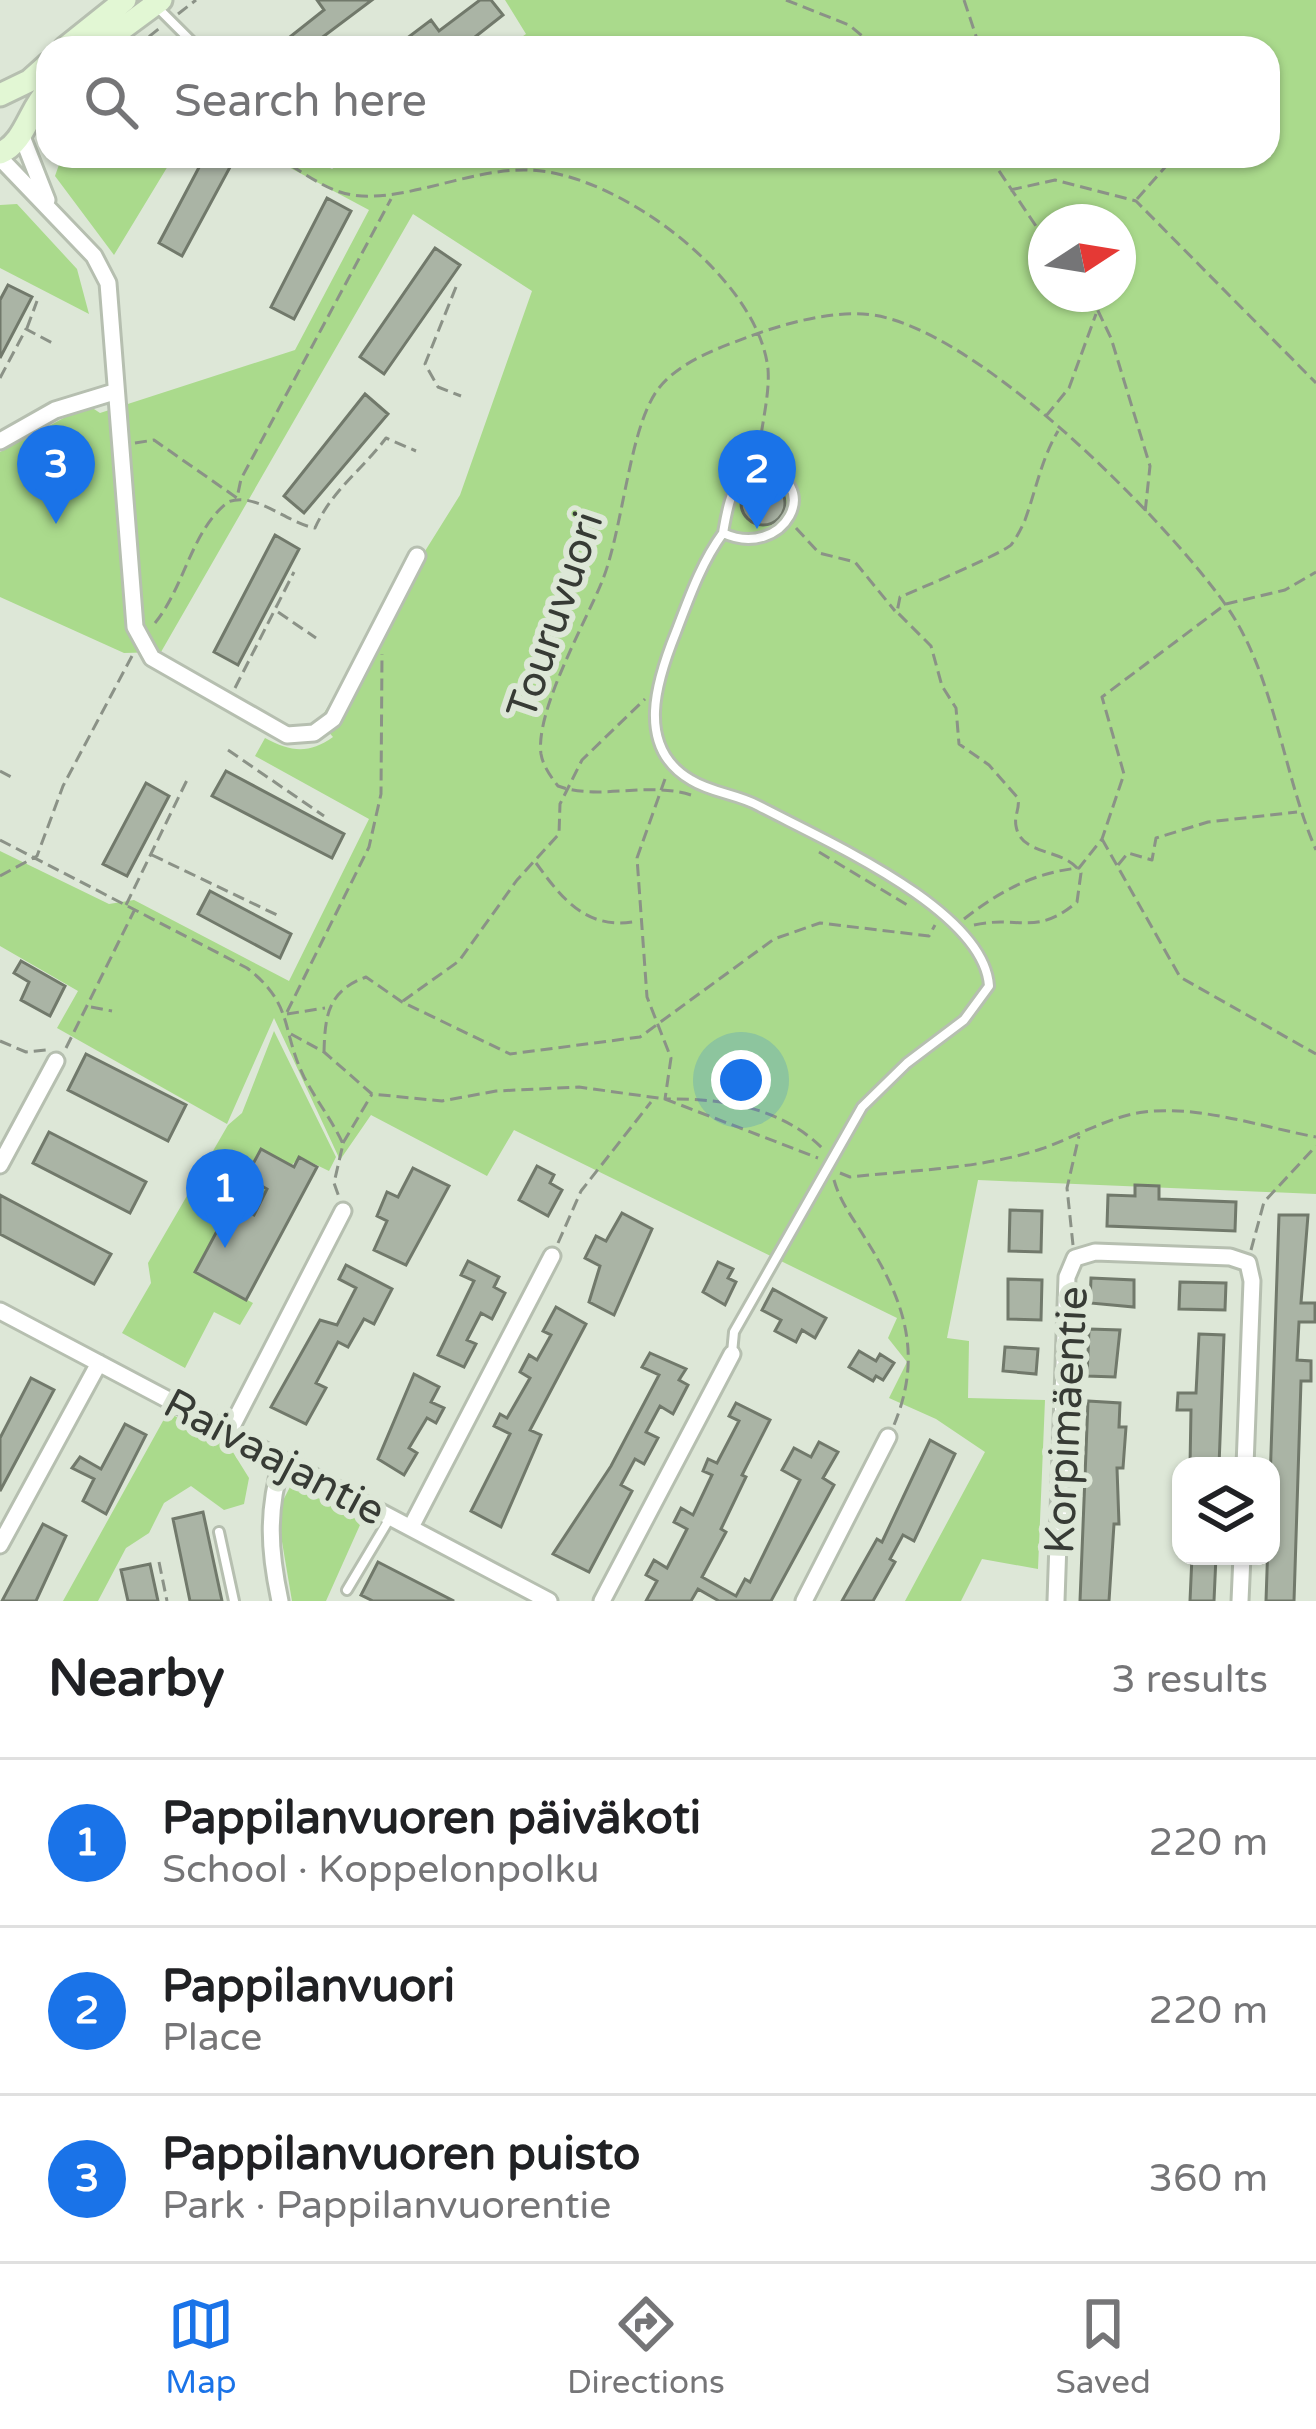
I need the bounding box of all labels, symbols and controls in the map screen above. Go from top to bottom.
search box [36,36,1280,168]
icon: search [78,69,144,135]
text: Search here [174,75,427,129]
north arrow [1028,204,1136,312]
pin: 3 [17,425,95,524]
pin: 2 [718,430,796,529]
street label: Touruvuori [496,505,615,726]
your location [711,1050,771,1110]
pin: 1 [186,1149,264,1248]
street label: Korpimäentie [1034,1285,1099,1555]
street label: Raivaajantie [155,1378,393,1537]
map controls [1172,1457,1280,1565]
button: layers [1172,1457,1280,1565]
text: Nearby [48,1648,225,1710]
text: 3 results [1111,1656,1268,1703]
text: Pappilanvuoren päiväkoti [162,1792,701,1846]
text: 1 [75,1819,99,1866]
text: 220 m [1149,1819,1268,1866]
text: School · Koppelonpolku [162,1846,599,1893]
text: Pappilanvuori [162,1960,455,2014]
text: 2 [75,1987,99,2034]
text: 220 m [1149,1987,1268,2034]
text: Place [162,2014,262,2061]
text: Pappilanvuoren puisto [162,2128,640,2182]
text: 3 [75,2155,99,2202]
text: 360 m [1149,2155,1268,2202]
text: Park · Pappilanvuorentie [162,2182,611,2229]
tab: Map [165,2291,237,2402]
tab: Directions [567,2291,725,2402]
tab: Saved [1055,2291,1151,2402]

